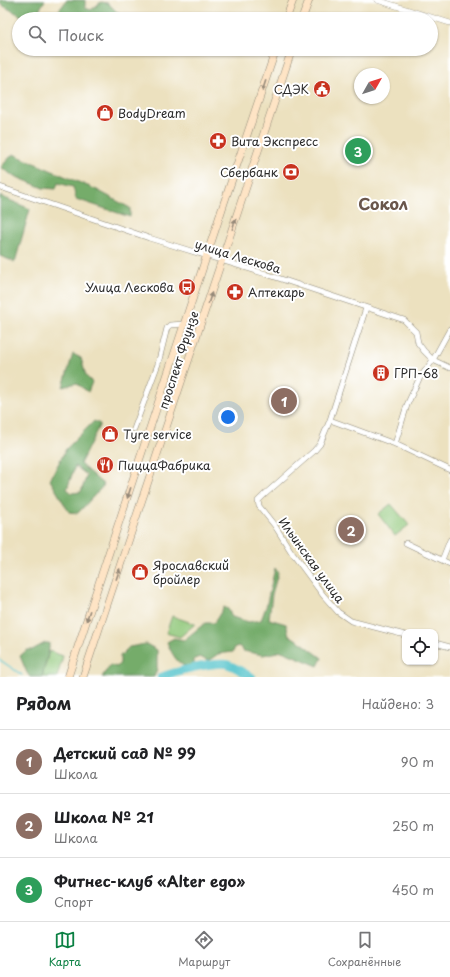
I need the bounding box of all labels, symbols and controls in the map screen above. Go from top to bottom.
search box [12,12,438,56]
icon: search [26,23,48,45]
text: Поиск [58,23,104,46]
north arrow [354,68,390,104]
public building icon: СДЭК [312,79,332,99]
one-way arrow [261,80,267,92]
place label: СДЭК [274,80,309,98]
shop icon: BodyDream [95,103,115,123]
place label: BodyDream [118,104,186,122]
pharmacy icon: Вита Экспресс [208,131,228,151]
place label: Вита Экспресс [231,132,318,150]
pin: 3 [345,136,371,166]
bank icon: Сбербанк [281,162,301,182]
place label: Сбербанк [220,163,279,181]
district label: Сокол [358,191,408,215]
one-way arrow [232,217,238,229]
street label: улица Лескова [193,234,284,278]
bus stop icon: Улица Лескова [177,277,197,297]
place label: Улица Лескова [85,278,175,296]
pharmacy icon: Аптекарь [225,282,245,302]
place label: Аптекарь [248,283,304,301]
one-way arrow [207,291,213,303]
street label: проспект Фрунзе [154,309,202,411]
building icon: ГРП-68 [371,363,391,383]
place label: ГРП-68 [394,364,438,382]
pin: 1 [271,386,297,416]
your location [218,407,238,427]
shop icon: Tyre service [100,424,120,444]
place label: Tyre service [123,425,192,443]
restaurant icon: ПиццаФабрика [95,455,115,475]
place label: ПиццаФабрика [118,456,211,474]
one-way arrow [126,487,132,499]
street label: Ильинская улица [275,514,349,607]
pin: 2 [338,515,364,545]
place label: Ярославский бройлер [152,556,229,588]
shop icon: Ярославский бройлер [130,562,150,582]
one-way arrow [115,567,121,579]
one-way arrow [85,611,91,623]
map controls [402,629,438,665]
button: locate [402,629,438,665]
text: Рядом [16,690,71,716]
text: Найдено: 3 [362,694,434,713]
text: Детский сад № 99 [54,741,196,764]
text: 1 [26,752,32,771]
text: 90 m [401,752,434,771]
text: Школа [54,764,98,783]
text: Школа № 21 [54,805,154,828]
text: 2 [24,816,34,835]
text: 250 m [392,816,434,835]
text: Школа [54,828,98,847]
text: Фитнес-клуб «Alter ego» [54,869,245,892]
text: 3 [25,880,33,899]
text: 450 m [392,880,434,899]
text: Спорт [54,892,93,911]
tab: Карта [49,929,81,970]
tab: Маршрут [178,929,230,970]
tab: Сохранённые [328,929,401,970]

